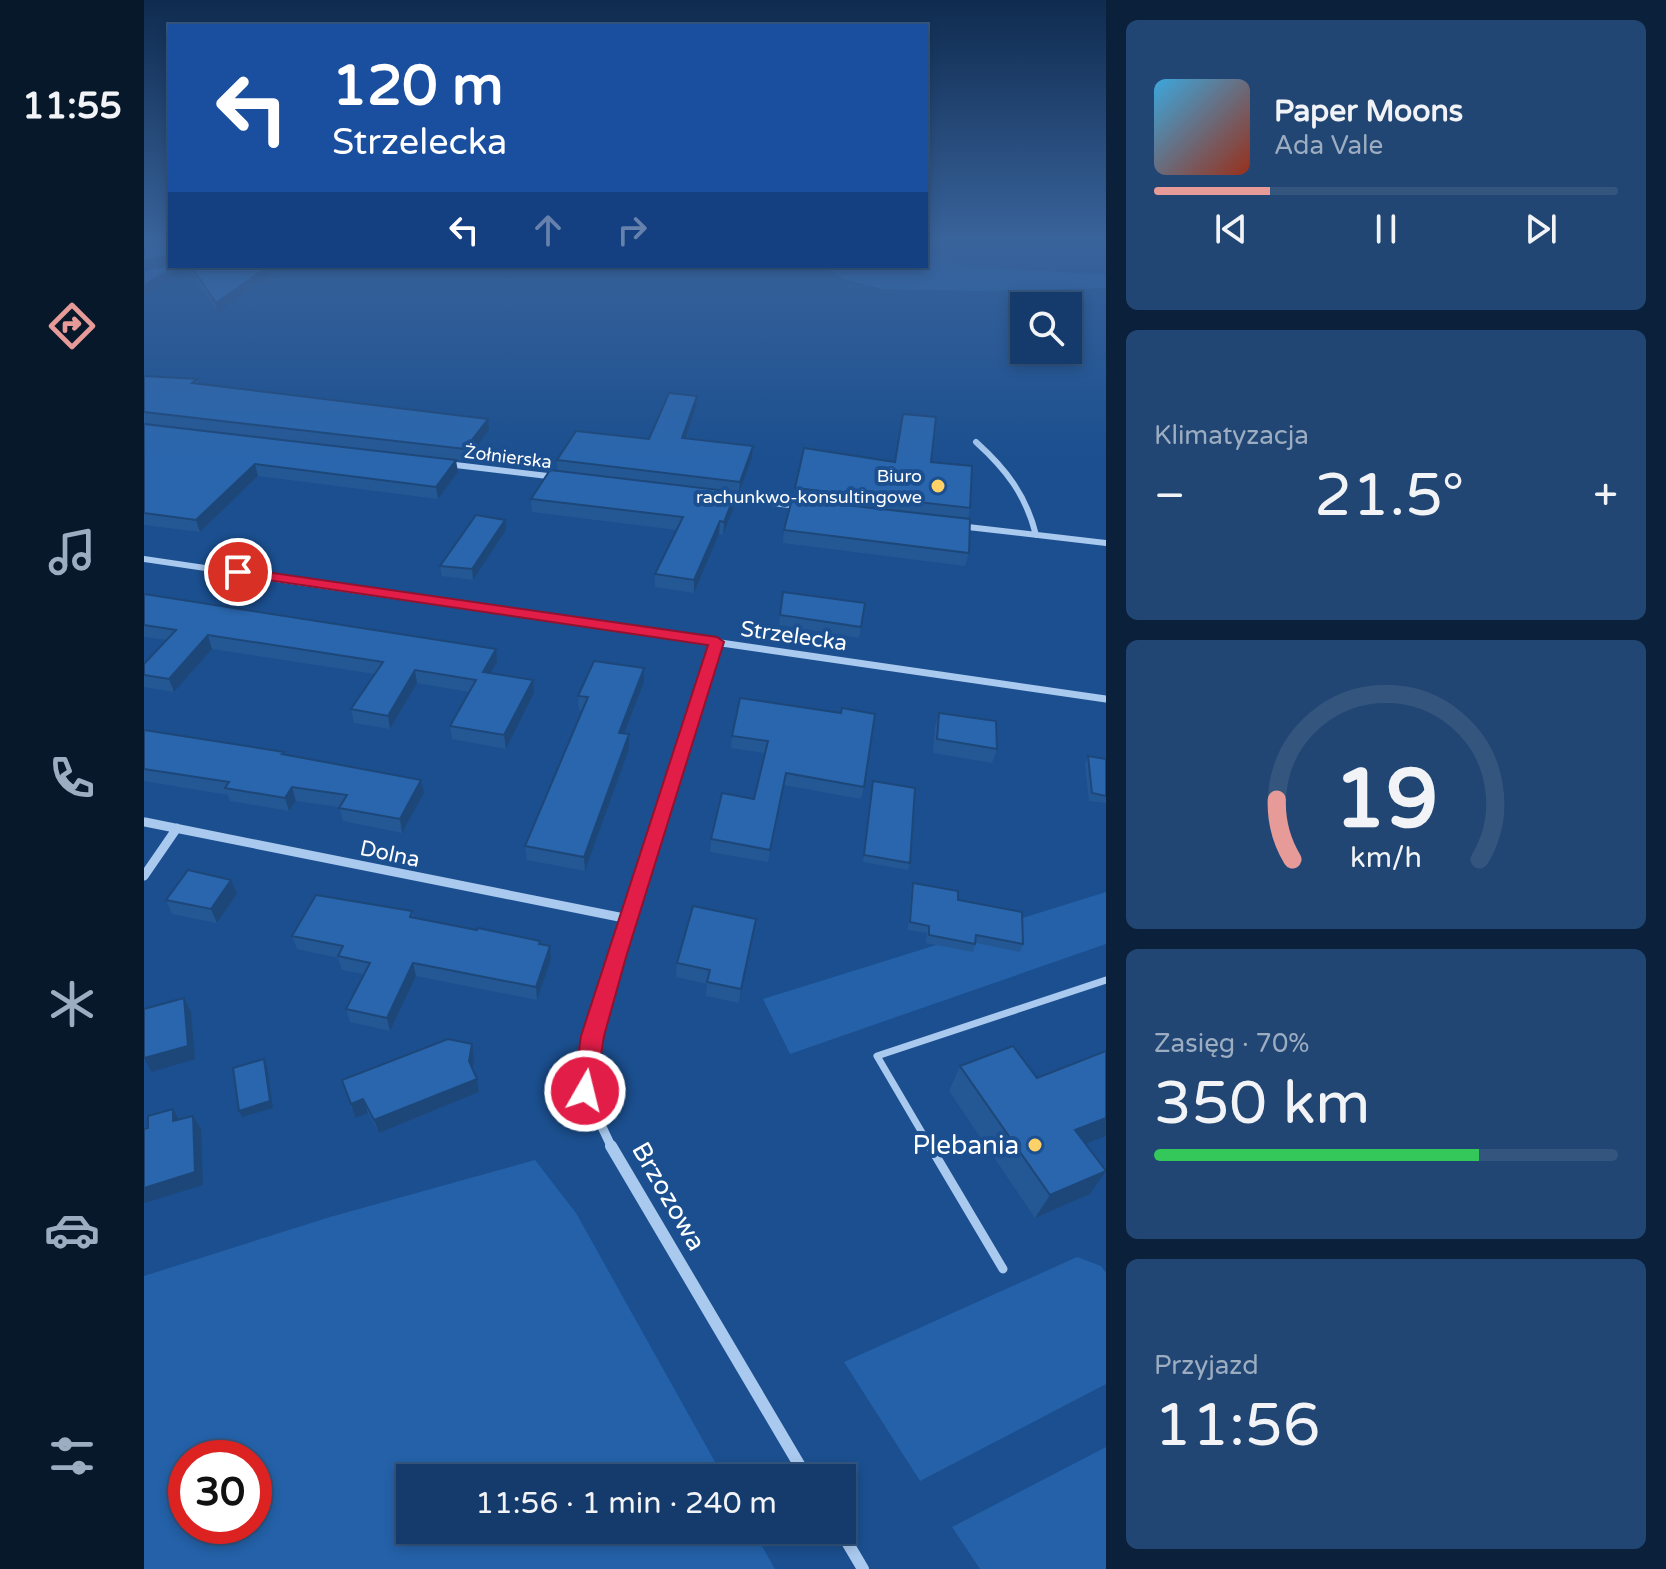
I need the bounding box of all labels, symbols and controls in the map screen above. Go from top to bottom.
text: 120 m [332,53,503,120]
icon: left [200,56,304,160]
text: 11:55 [22,85,122,128]
text: Paper Moons [1274,93,1463,130]
text: Strzelecka [332,121,507,164]
text: Ada Vale [1274,130,1383,161]
icon: previous [1209,207,1253,251]
icon: pause [1364,207,1408,251]
icon: next [1519,207,1563,251]
icon: left [442,208,486,252]
icon: ahead [526,208,570,252]
icon: right [610,208,654,252]
map controls [1010,292,1082,364]
button: search [1010,292,1082,364]
icon: directions [44,298,100,354]
text: Klimatyzacja [1154,420,1309,451]
street label: Żołnierska [463,441,553,473]
text: 21.5° [1314,460,1464,532]
place label: Biuro rachunkwo-konsultingowe [696,465,922,508]
text: − [1154,470,1185,523]
text: + [1593,470,1618,523]
marker: Biuro rachunkwo-konsultingowe [929,477,947,495]
icon: music [44,524,100,580]
pin [204,538,272,606]
icon: arrive [216,550,260,594]
street label: Strzelecka [739,616,849,656]
icon: phone [44,750,100,806]
text: 19 [1334,750,1438,850]
street label: Dolna [357,835,422,873]
text: km/h [1350,842,1422,876]
icon: climate [44,976,100,1032]
text: Zasięg · 70% [1154,1028,1309,1059]
position arrow [543,1049,627,1133]
text: 350 km [1154,1068,1370,1140]
place label: Plebania [913,1130,1019,1161]
street label: Brzozowa [625,1136,712,1256]
marker: Plebania [1026,1136,1044,1154]
icon: car [44,1202,100,1258]
text: Przyjazd [1154,1350,1259,1381]
text: 11:56 [1154,1390,1320,1462]
icon: filters [44,1428,100,1484]
speed limit sign: 30 [168,1440,272,1544]
text: 11:56 · 1 min · 240 m [475,1485,777,1522]

